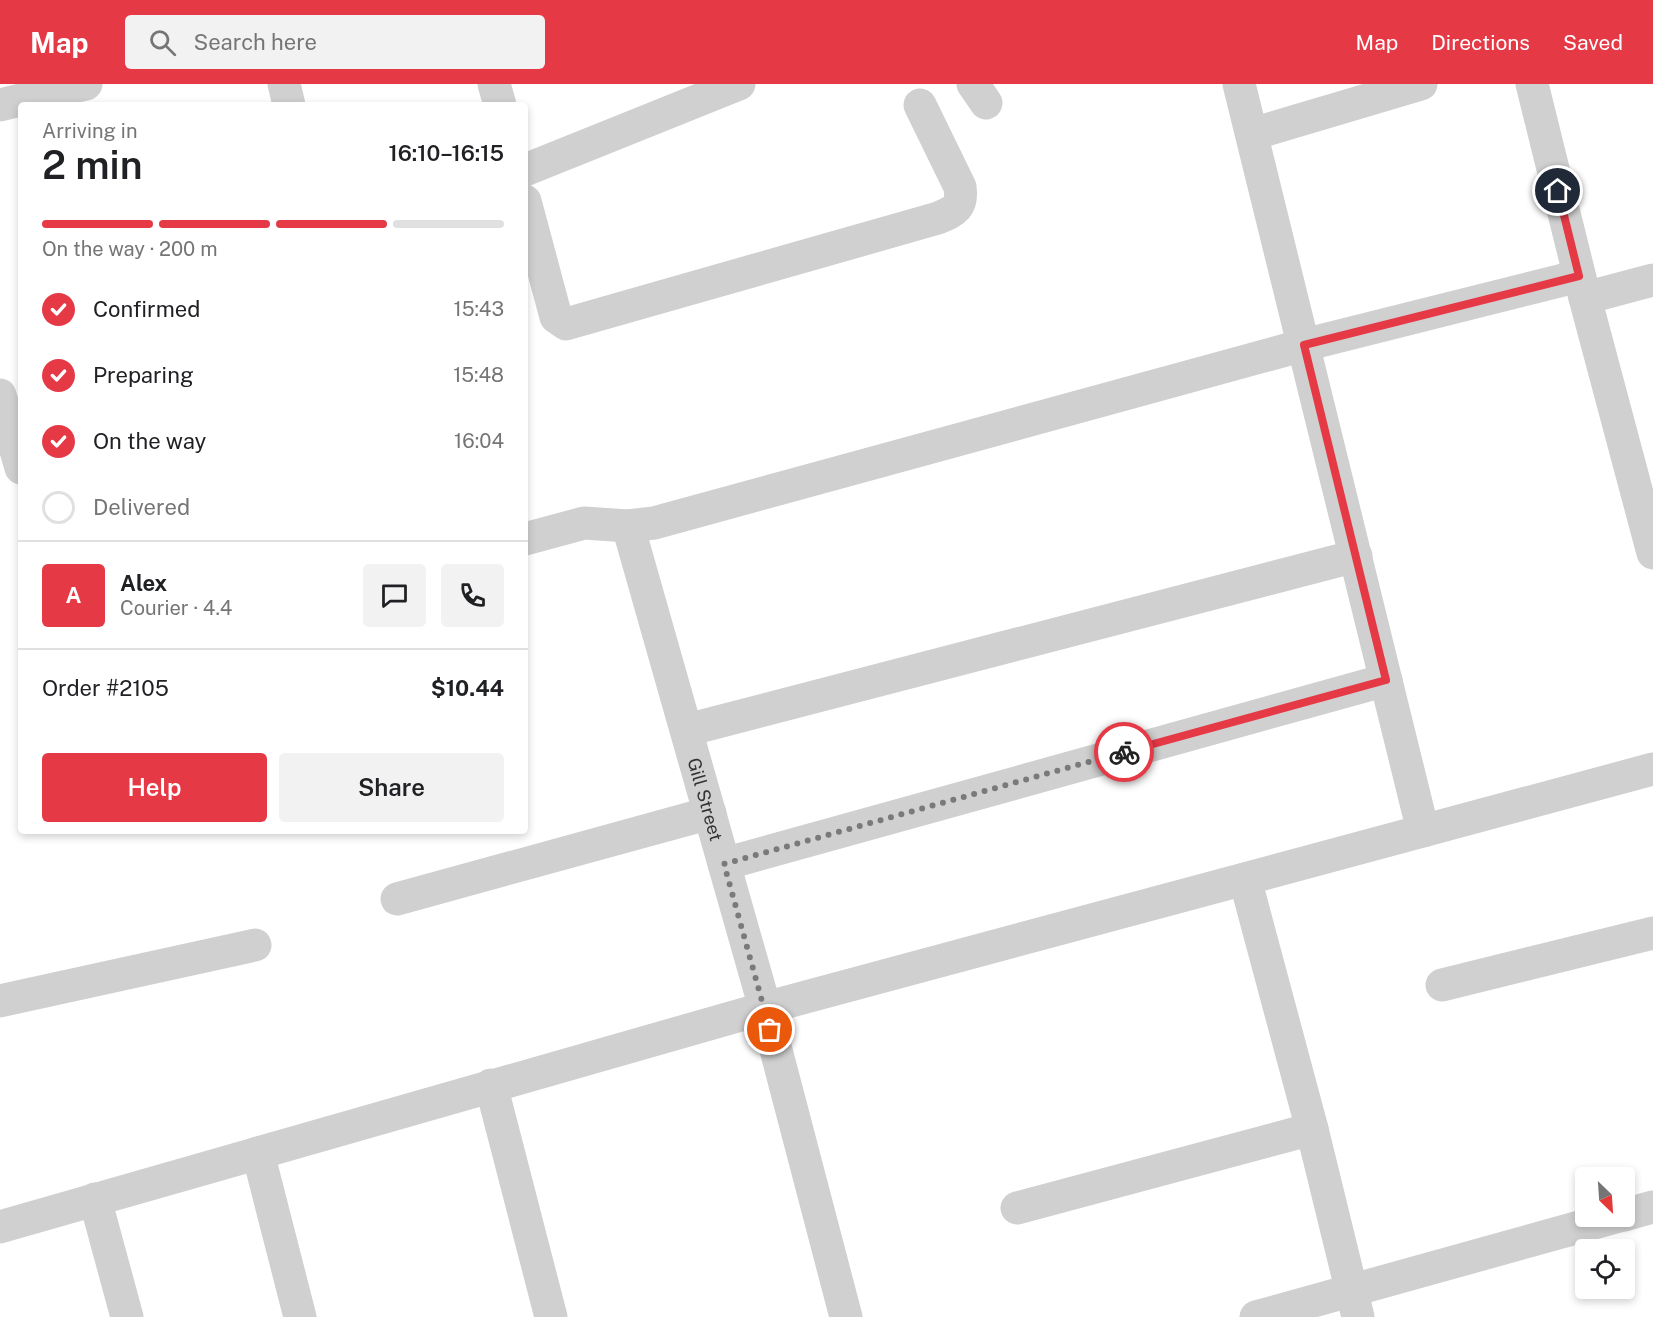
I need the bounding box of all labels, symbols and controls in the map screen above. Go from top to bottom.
search box [125,15,545,69]
text: Map [30,26,89,59]
icon: search [146,26,179,59]
text: Search here [194,29,317,55]
text: Map [1356,30,1398,55]
text: Directions [1431,30,1530,55]
text: Saved [1563,30,1623,55]
text: Arriving in [42,119,137,143]
text: 16:10–16:15 [388,140,504,166]
text: 2 min [42,142,143,188]
pin [1532,165,1583,216]
icon: home [1541,174,1574,207]
text: On the way · 200 m [42,237,218,261]
icon: check [42,293,75,326]
text: Confirmed [93,296,200,322]
text: 15:43 [454,297,504,321]
icon: check [42,359,75,392]
text: Preparing [93,362,194,388]
text: 15:48 [453,363,504,387]
icon: check [42,425,75,458]
text: On the way [93,428,206,454]
text: 16:04 [454,429,504,453]
text: Delivered [93,494,190,520]
button: chat [363,564,426,627]
button: phone [441,564,504,627]
text: Alex [120,570,167,596]
text: A [66,582,81,608]
text: Courier · 4.4 [120,596,232,620]
text: Order #2105 [42,675,169,701]
text: $10.44 [431,675,504,701]
courier [1094,722,1154,782]
icon: bike [1108,736,1141,769]
button: Help [42,753,267,822]
button: Share [279,753,504,822]
street label: Gill Street [684,755,727,843]
pin [744,1004,795,1055]
icon: bag [753,1013,786,1046]
north arrow [1575,1167,1635,1227]
map controls [1575,1167,1635,1299]
button: locate [1575,1239,1635,1299]

